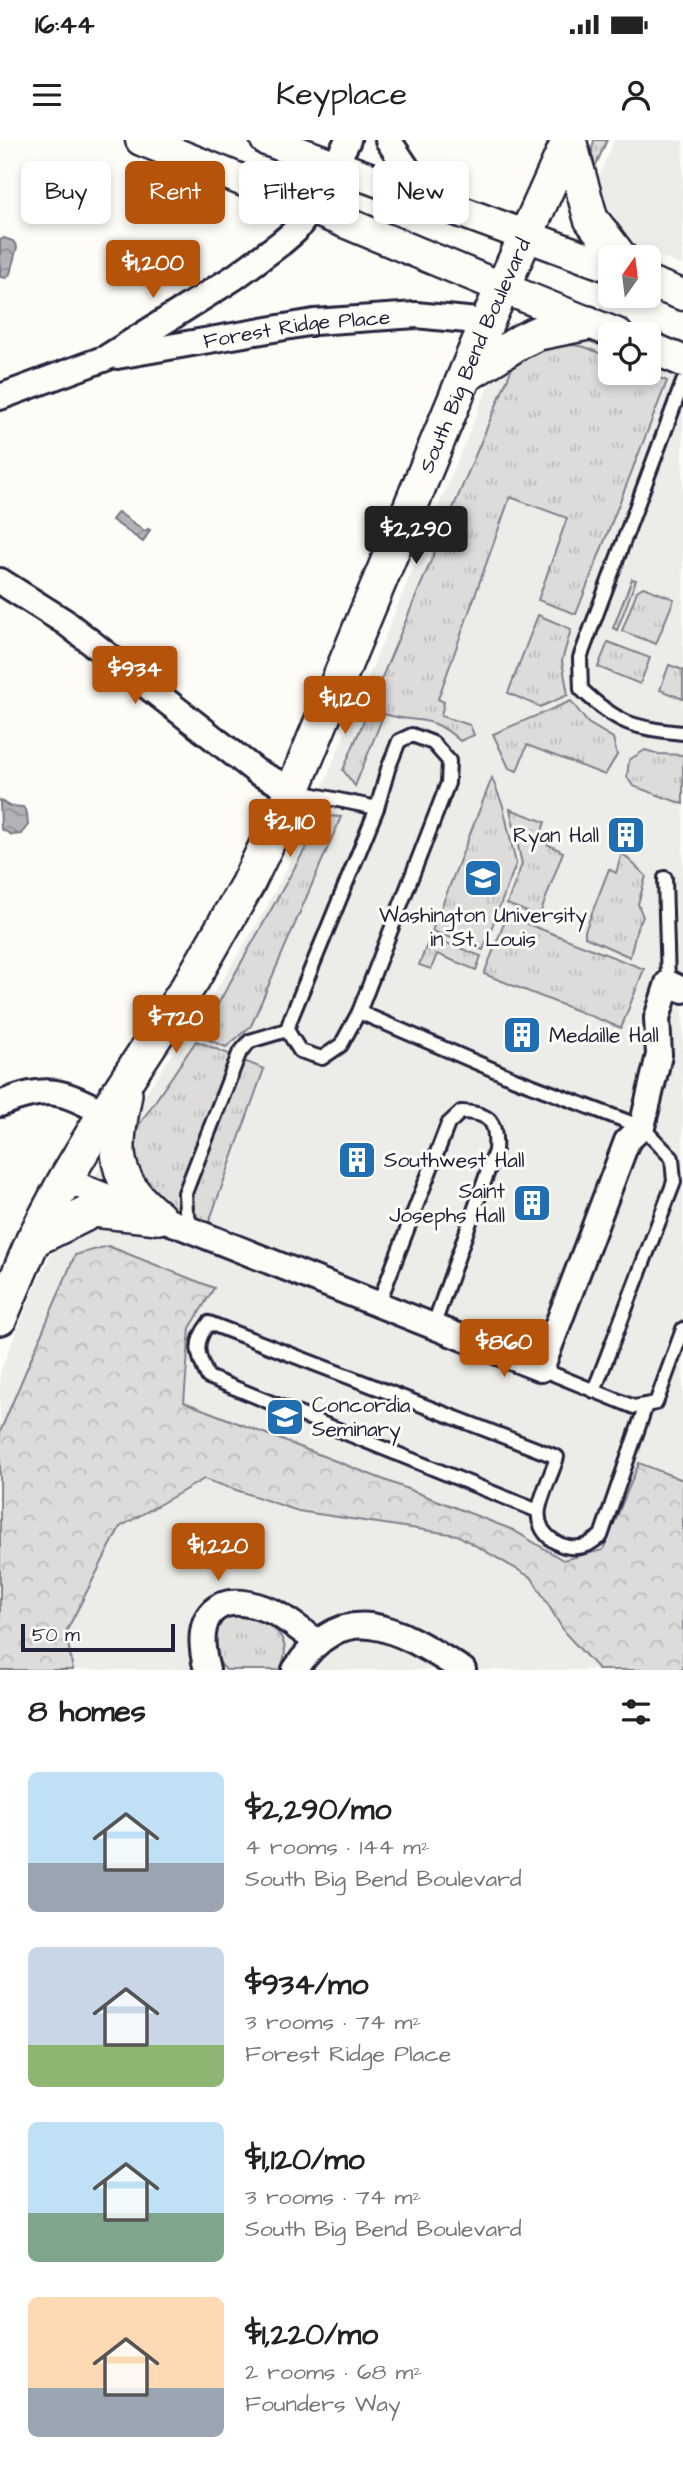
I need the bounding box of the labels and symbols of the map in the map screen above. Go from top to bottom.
street label: South Big Bend Boulevard [412,233,538,477]
pin: $1,200 [96,240,210,300]
north arrow [598,245,662,308]
street label: Forest Ridge Place [201,303,391,356]
pin: $2,290 [359,506,473,566]
pin: $934 [94,646,176,706]
pin: $1,120 [288,676,402,736]
pin: $2,110 [233,800,347,859]
building icon: Ryan Hall [605,814,647,856]
place label: Ryan Hall [513,821,599,852]
school or university icon: Washington University in St. Louis [462,857,504,899]
place label: Washington University in St. Louis [379,901,588,954]
pin: $720 [135,996,217,1055]
building icon: Medaille Hall [501,1014,543,1056]
place label: Medaille Hall [549,1021,659,1050]
building icon: Southwest Hall [336,1139,378,1181]
place label: Southwest Hall [384,1146,525,1175]
place label: Saint Josephs Hall [389,1177,505,1231]
building icon: Saint Josephs Hall [511,1182,553,1224]
pin: $860 [463,1320,545,1379]
place label: Concordia Seminary [312,1391,411,1446]
school or university icon: Concordia Seminary [264,1396,306,1438]
pin: $1,220 [161,1524,275,1583]
scale bar [21,1621,175,1653]

